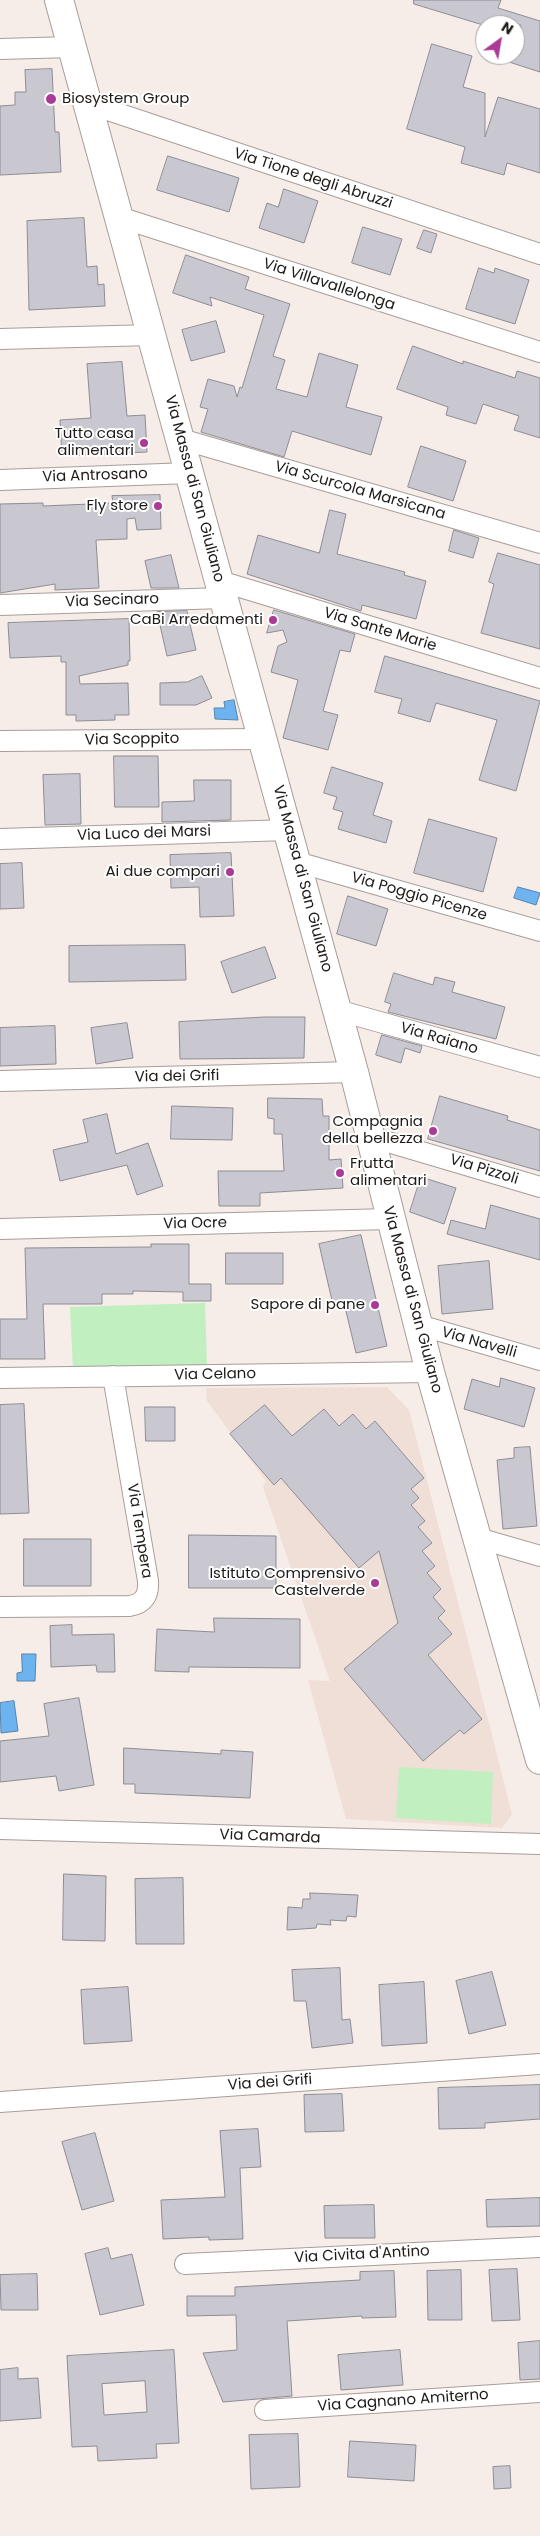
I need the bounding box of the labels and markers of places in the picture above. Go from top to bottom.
place label: Biosystem Group [62,90,189,108]
marker: Biosystem Group [44,92,58,106]
place label: Tutto casa alimentari [55,425,134,460]
marker: Tutto casa alimentari [138,437,150,449]
place label: Fly store [87,497,148,515]
marker: Fly store [152,500,164,512]
place label: CaBi Arredamenti [130,611,263,629]
marker: CaBi Arredamenti [267,614,279,626]
place label: Ai due compari [105,863,220,881]
marker: Ai due compari [224,866,236,878]
place label: Compagnia della bellezza [322,1113,423,1148]
marker: Compagnia della bellezza [427,1125,439,1137]
place label: Frutta alimentari [350,1155,427,1190]
marker: Frutta alimentari [334,1167,346,1179]
place label: Sapore di pane [250,1296,365,1314]
marker: Sapore di pane [369,1299,381,1311]
place label: Istituto Comprensivo Castelverde [209,1565,365,1600]
marker: Istituto Comprensivo Castelverde [369,1577,381,1589]

